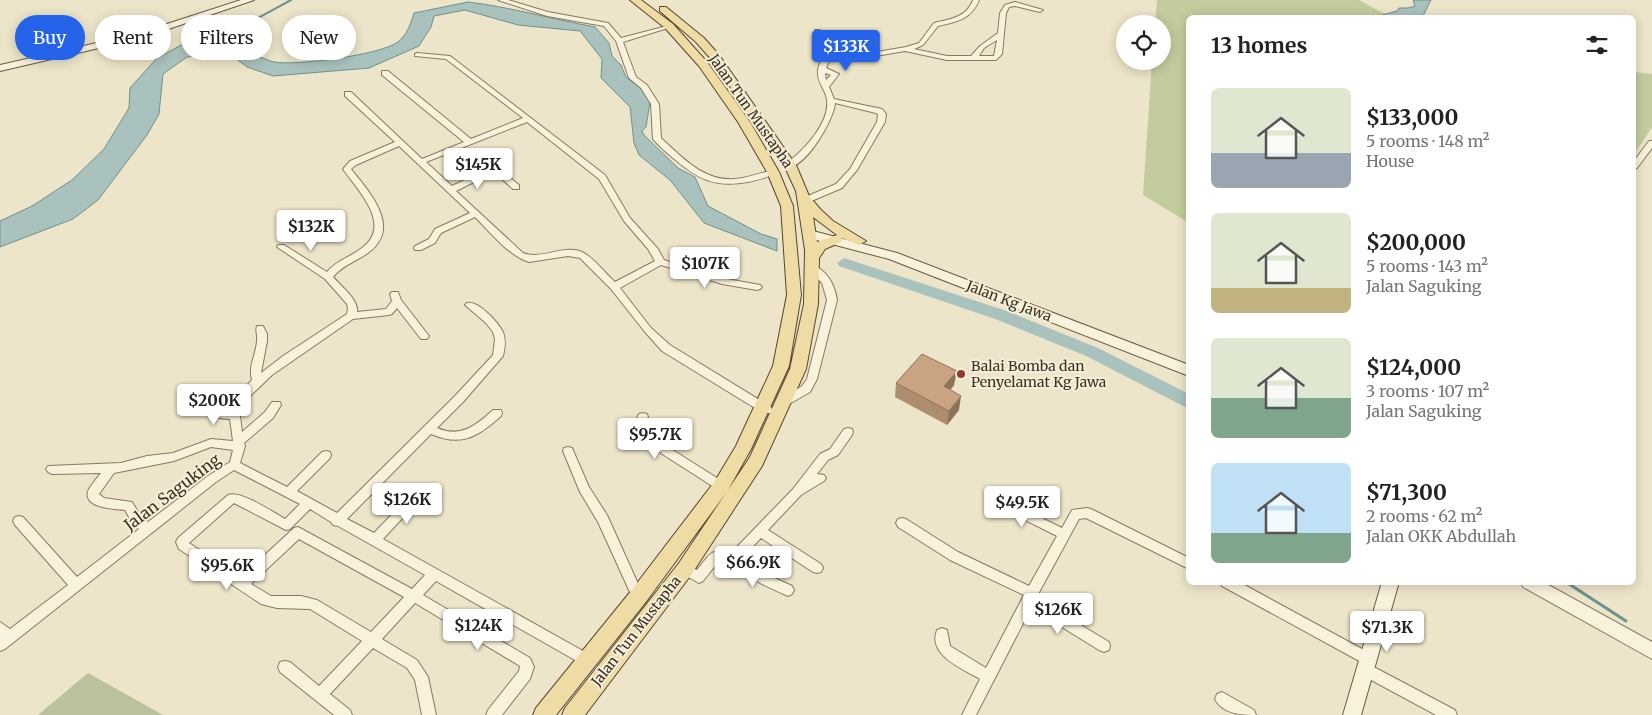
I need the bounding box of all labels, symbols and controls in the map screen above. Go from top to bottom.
chip: Buy [15,15,85,60]
chip: Rent [95,15,171,60]
chip: Filters [181,15,272,60]
chip: New [282,15,356,60]
map controls [1116,15,1171,70]
button: locate [1116,15,1171,70]
pin: $133K [811,30,881,72]
icon: filters [1583,31,1611,59]
text: 13 homes [1211,32,1307,59]
text: $133K [823,36,869,56]
street label: Jalan Tun Mustapha [704,50,797,172]
text: $133,000 [1366,104,1458,131]
icon: home [1251,108,1311,168]
text: 5 rooms · 148 m² [1366,131,1490,151]
pin: $145K [443,148,513,190]
text: House [1366,151,1414,171]
text: $145K [455,154,501,174]
pin: $132K [276,210,346,252]
text: $132K [287,216,335,236]
text: $200,000 [1366,229,1466,256]
icon: home [1251,233,1311,293]
pin: $107K [670,246,740,289]
text: $107K [681,253,729,273]
text: 5 rooms · 143 m² [1366,256,1488,276]
street label: Jalan Kg Jawa [963,276,1055,326]
text: Jalan Saguking [1366,276,1482,296]
text: $124,000 [1366,354,1461,381]
place label: Balai Bomba dan Penyelamat Kg Jawa [971,357,1107,391]
icon: home [1251,358,1311,418]
marker: Balai Bomba dan Penyelamat Kg Jawa [955,368,967,380]
text: 3 rooms · 107 m² [1366,381,1489,401]
pin: $200K [179,384,249,426]
text: $200K [188,390,240,410]
text: Jalan Saguking [1366,401,1482,421]
pin: $95.7K [614,418,696,460]
text: $95.7K [628,424,682,444]
street label: Jalan Saguking [119,449,224,535]
text: $71,300 [1366,479,1447,506]
pin: $126K [372,482,442,525]
icon: home [1251,483,1311,543]
pin: $49.5K [981,486,1063,528]
text: $126K [383,489,431,509]
text: $49.5K [995,492,1049,512]
text: 2 rooms · 62 m² [1366,506,1483,526]
text: Jalan OKK Abdullah [1366,526,1516,546]
pin: $66.9K [712,546,794,588]
pin: $95.6K [186,548,268,591]
text: $66.9K [726,552,780,572]
text: $95.6K [200,555,254,575]
street label: Jalan Tun Mustapha [587,572,685,691]
pin: $126K [1023,592,1093,635]
text: $126K [1034,599,1082,619]
pin: $124K [443,608,513,651]
pin: $71.3K [1346,610,1428,653]
text: $124K [454,615,502,635]
text: $71.3K [1361,617,1413,637]

